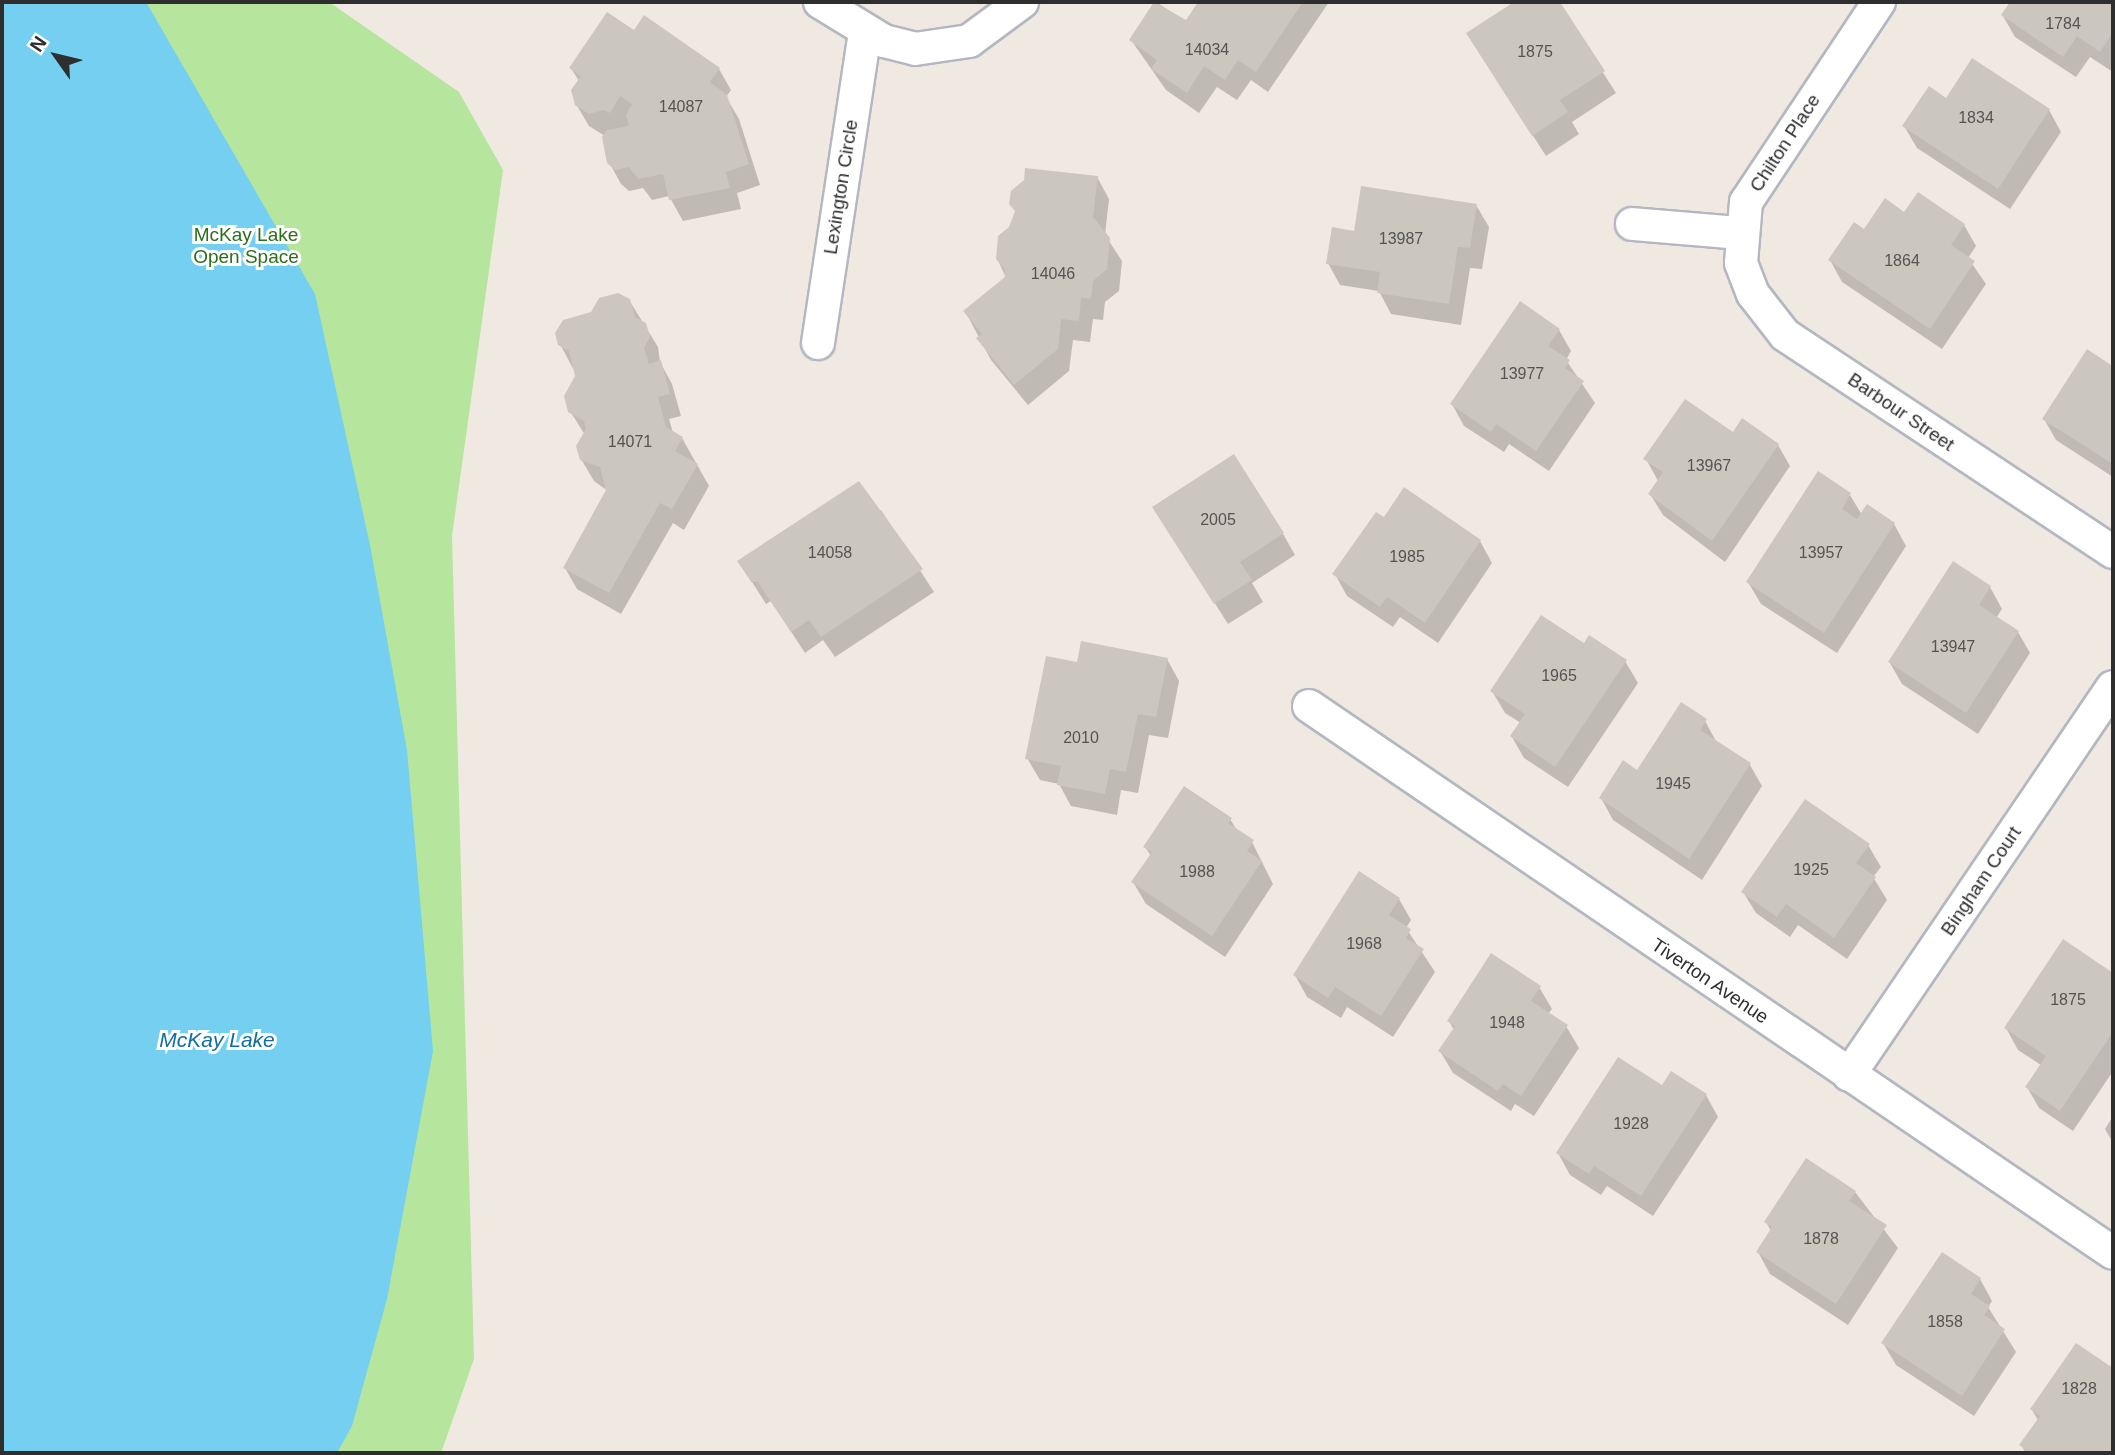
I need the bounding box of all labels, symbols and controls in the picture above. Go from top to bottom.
house number: 1784 [2045,14,2081,34]
north arrow [21,21,91,91]
text: N [26,32,51,56]
house number: 14034 [1185,40,1229,60]
house number: 1875 [1517,42,1553,62]
street label: Chilton Place [1745,90,1825,196]
house number: 14087 [659,97,703,117]
house number: 1834 [1958,108,1994,128]
street label: Lexington Circle [819,118,863,256]
park label: McKay Lake Open Space [193,224,299,268]
house number: 13987 [1379,229,1423,249]
house number: 1864 [1884,251,1920,271]
house number: 14046 [1031,264,1075,284]
house number: 13977 [1500,364,1544,384]
street label: Barbour Street [1843,368,1959,456]
house number: 14071 [608,432,652,452]
house number: 13967 [1687,456,1731,476]
house number: 2005 [1200,510,1236,530]
house number: 14058 [808,543,852,563]
house number: 13957 [1799,543,1843,563]
house number: 1985 [1389,547,1425,567]
house number: 13947 [1931,637,1975,657]
house number: 1965 [1541,666,1577,686]
house number: 2010 [1063,728,1099,748]
house number: 1945 [1655,774,1691,794]
street label: Bingham Court [1936,822,2026,940]
house number: 1925 [1793,860,1829,880]
house number: 1988 [1179,862,1215,882]
street label: Tiverton Avenue [1647,933,1773,1029]
house number: 1968 [1346,934,1382,954]
house number: 1875 [2050,990,2086,1010]
house number: 1948 [1489,1013,1525,1033]
water label: McKay Lake [159,1027,275,1053]
house number: 1928 [1613,1114,1649,1134]
house number: 1878 [1803,1229,1839,1249]
house number: 1858 [1927,1312,1963,1332]
house number: 1828 [2061,1379,2097,1399]

